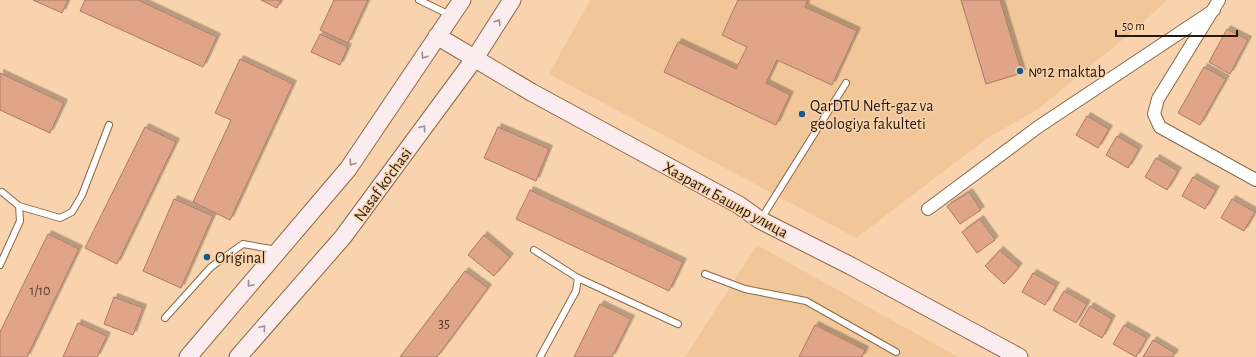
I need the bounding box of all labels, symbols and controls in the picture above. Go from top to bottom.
scale bar [1116,12,1237,38]
one-way arrow [493,19,501,26]
text: 50 m [1122,20,1145,32]
one-way arrow [422,51,429,58]
place label: №12 maktab [1028,64,1106,80]
marker: №12 maktab [1015,66,1025,76]
place label: QarDTU Neft-gaz va geologiya fakulteti [810,98,934,133]
marker: QarDTU Neft-gaz va geologiya fakulteti [797,109,807,119]
one-way arrow [418,125,426,132]
street label: Nasaf ko‘chasi [351,145,415,224]
one-way arrow [349,159,356,166]
street label: Хазрати Башир улица [660,159,791,242]
place label: Original [215,250,265,266]
marker: Original [202,252,212,262]
one-way arrow [248,280,255,287]
house number: 1/10 [29,284,51,298]
house number: 35 [438,317,450,331]
one-way arrow [259,325,266,332]

